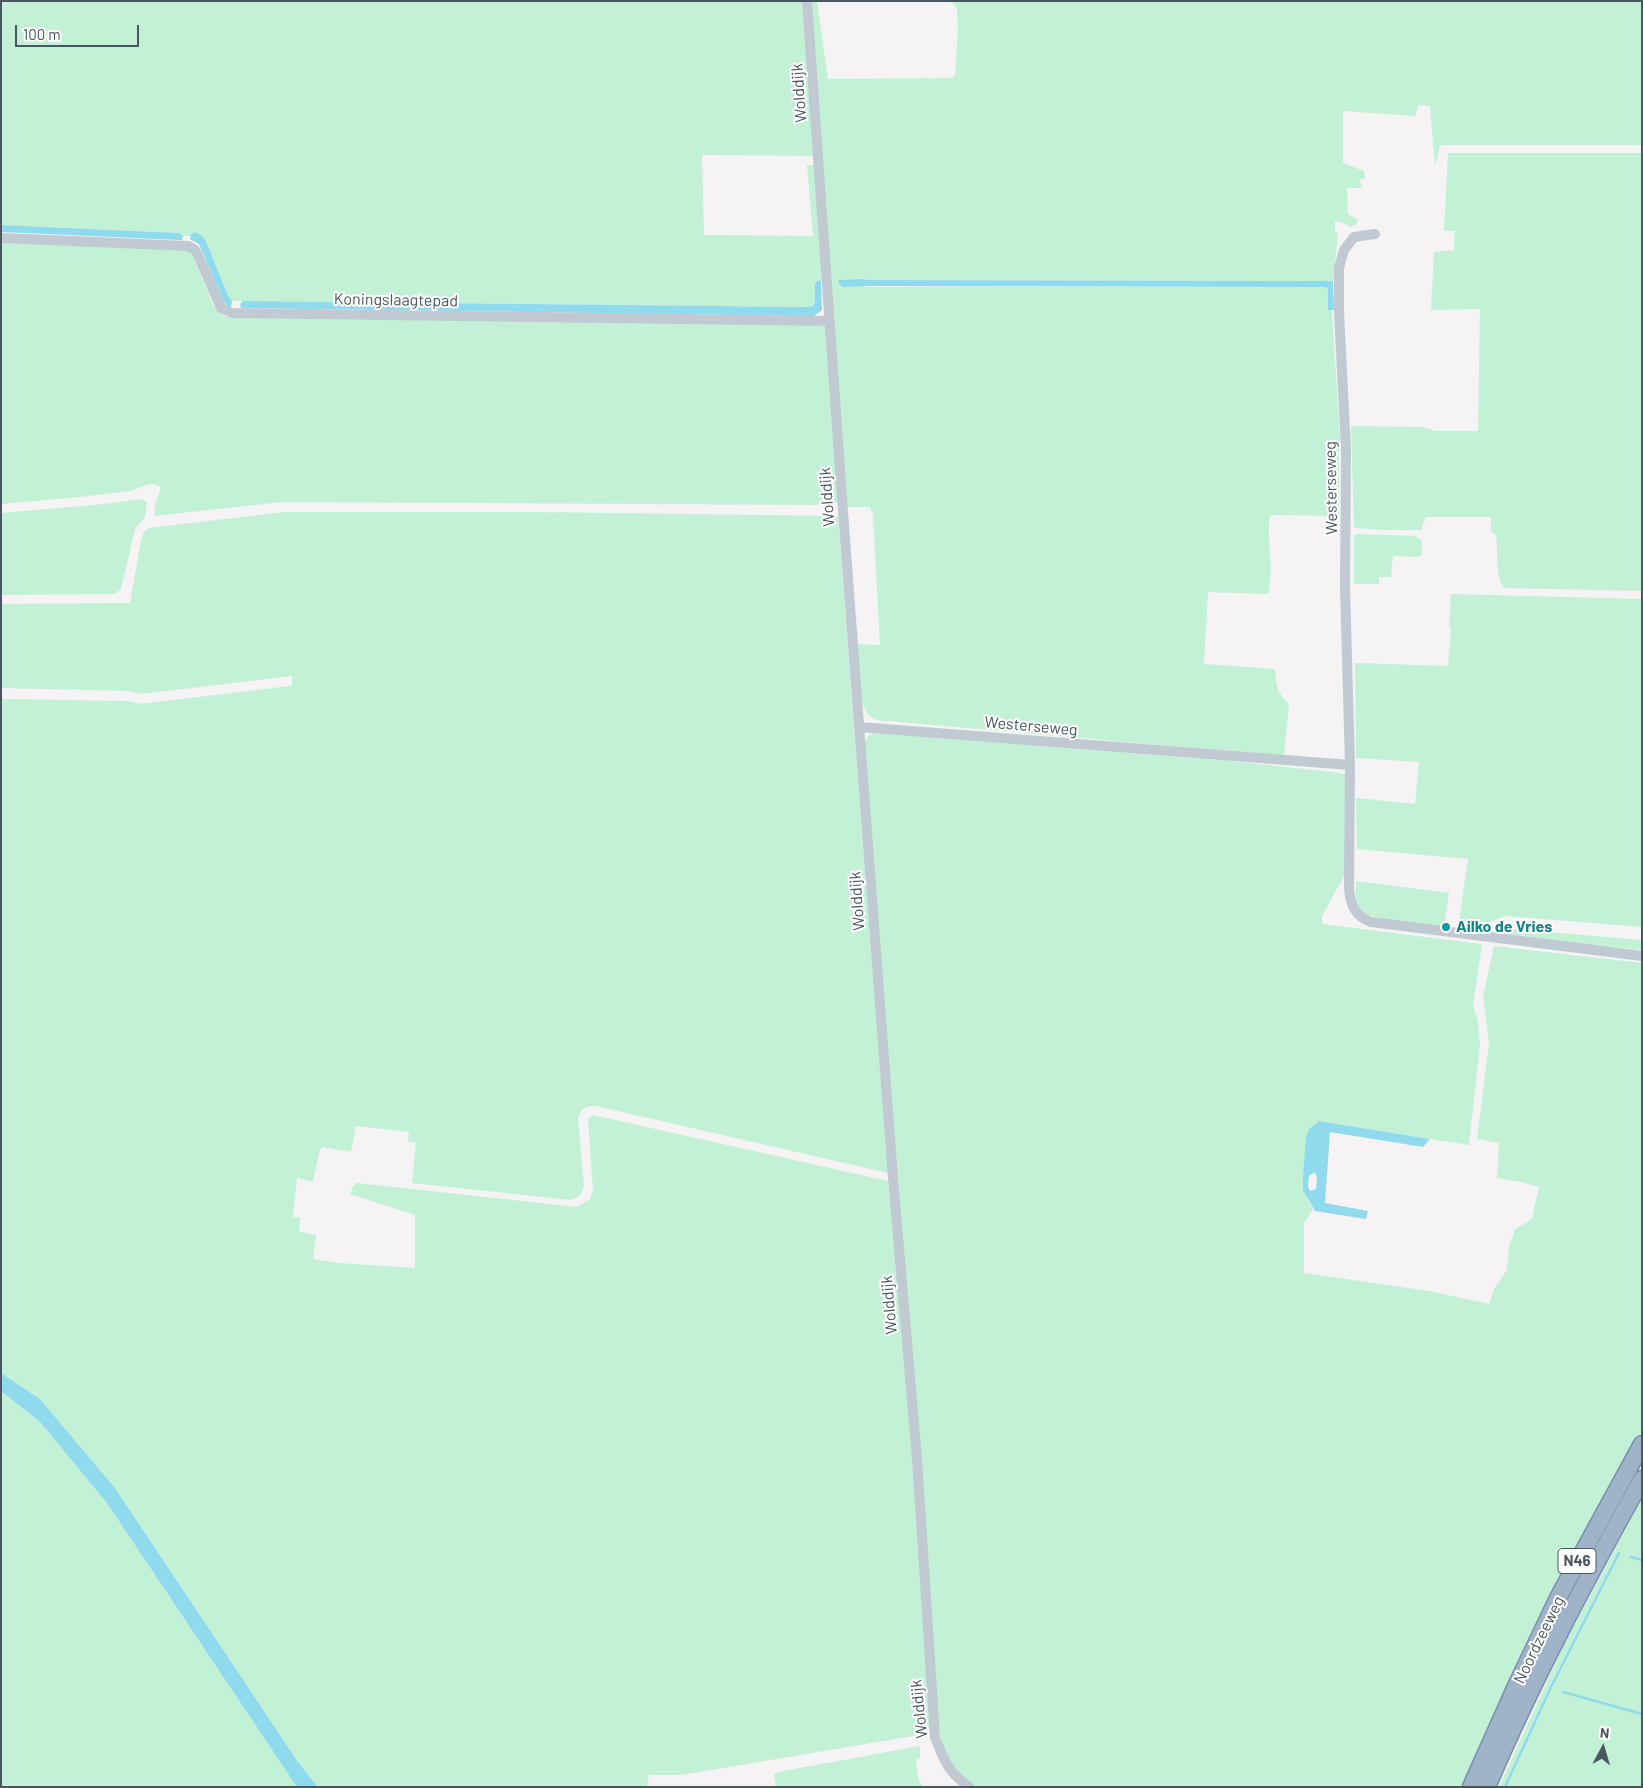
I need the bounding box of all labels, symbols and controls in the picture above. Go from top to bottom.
scale bar [18,15,141,47]
text: 100 m [23,25,61,43]
street label: Wolddijk [787,63,811,123]
street label: Koningslaagtepad [334,289,458,311]
street label: Westerseweg [1321,441,1341,535]
street label: Wolddijk [815,467,839,527]
street label: Westerseweg [984,712,1078,740]
street label: Wolddijk [845,871,869,931]
place label: Ailko de Vries [1456,917,1552,937]
marker: Ailko de Vries [1440,921,1452,933]
street label: Wolddijk [877,1275,901,1335]
road number: N46 [1558,1548,1596,1574]
street label: Noordzeeweg [1510,1593,1568,1687]
street label: Wolddijk [906,1679,932,1739]
north arrow [1578,1723,1628,1773]
text: N [1599,1724,1610,1742]

